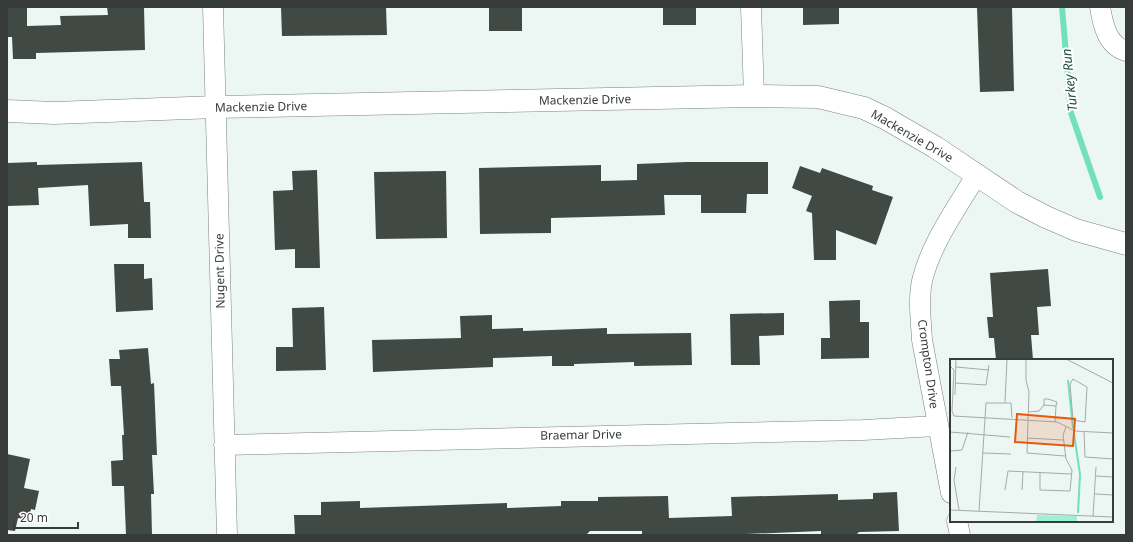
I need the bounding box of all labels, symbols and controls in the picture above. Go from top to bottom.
water label: Turkey Run [1057,48,1081,112]
street label: Mackenzie Drive [539,90,631,109]
street label: Mackenzie Drive [215,97,307,116]
street label: Mackenzie Drive [868,105,957,166]
street label: Nugent Drive [210,233,229,309]
street label: Crompton Drive [914,318,943,410]
inset map [950,359,1113,522]
street label: Braemar Drive [540,425,622,444]
scale bar [14,504,78,530]
text: 20 m [20,509,48,526]

